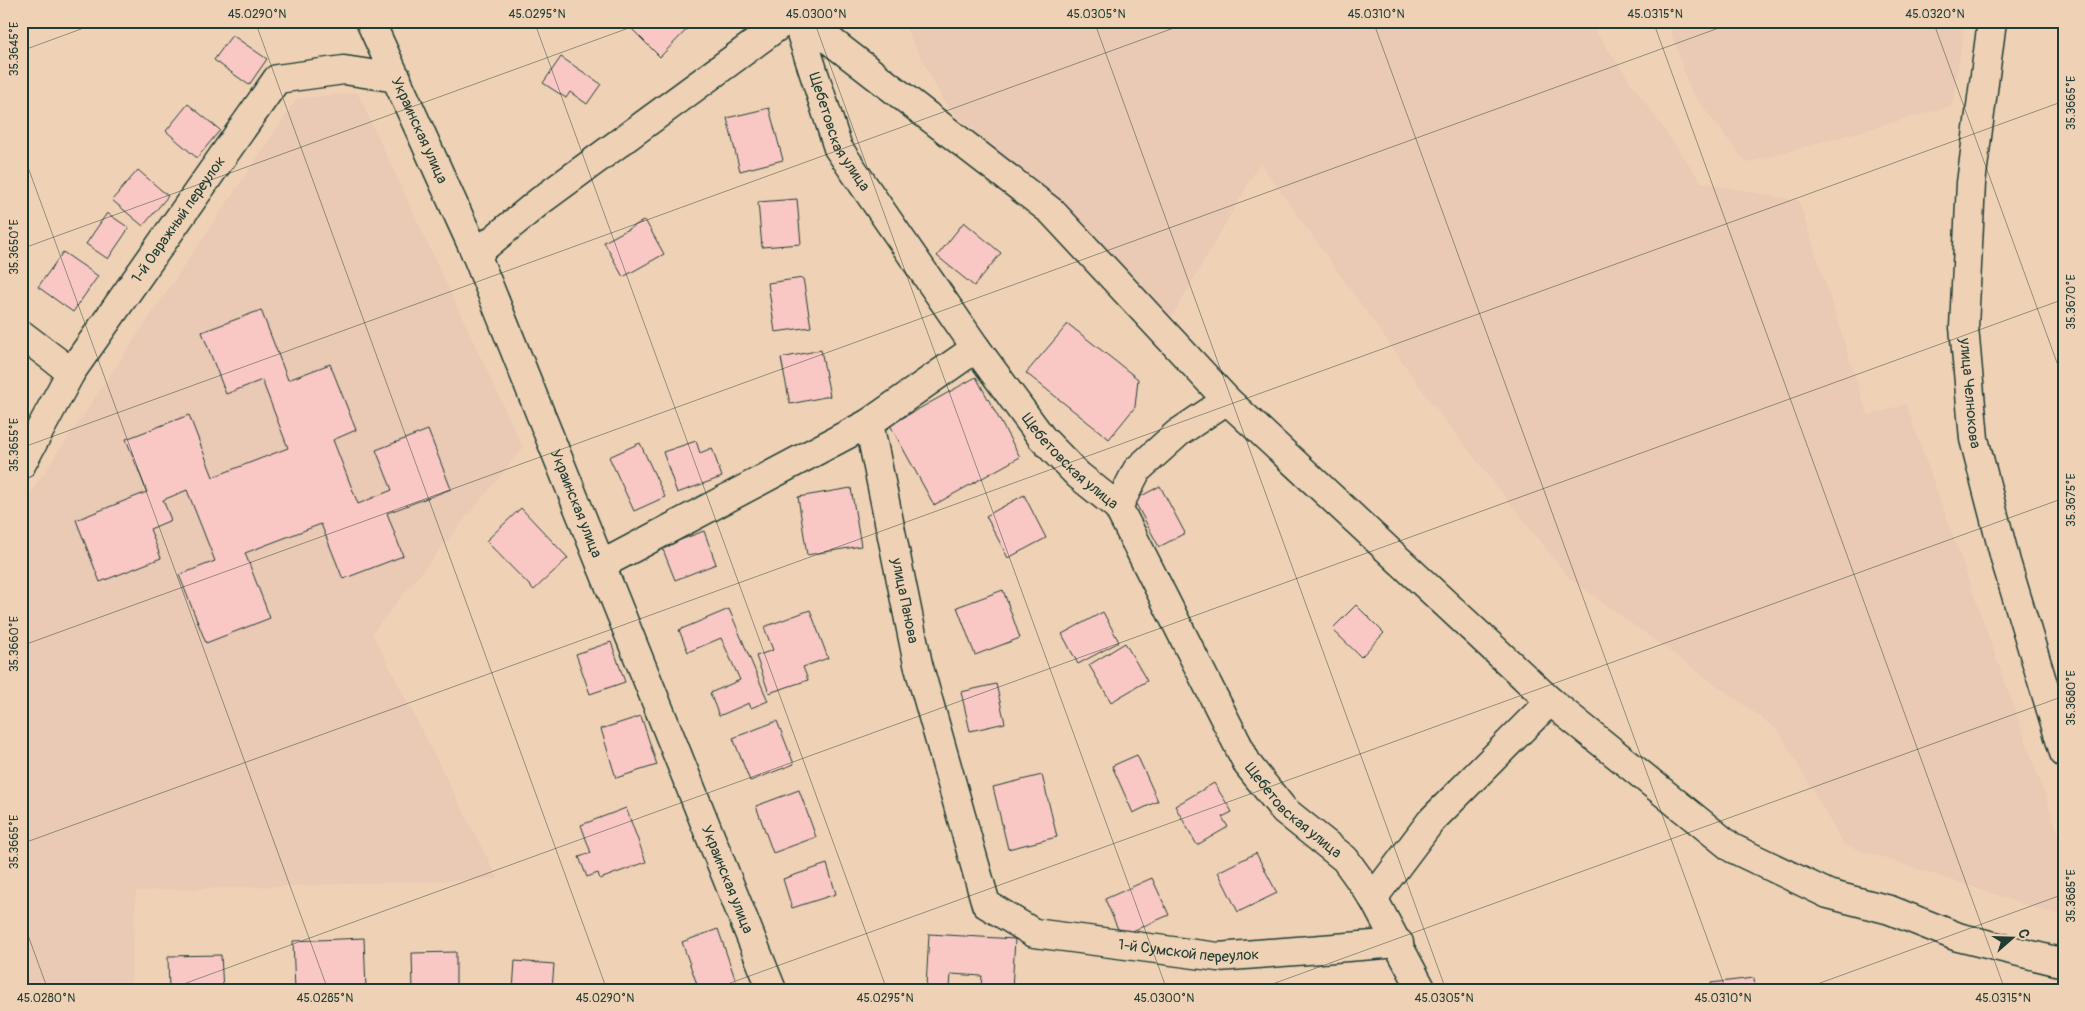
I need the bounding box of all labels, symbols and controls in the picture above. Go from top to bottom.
text: 45.0290°N [228,7,286,22]
text: 45.0295°N [508,7,566,22]
text: 45.0300°N [786,7,846,22]
text: 45.0305°N [1066,7,1126,22]
text: 45.0310°N [1347,7,1405,22]
text: 45.0315°N [1627,7,1683,22]
text: 45.0320°N [1905,7,1965,22]
text: 35.3645°E [7,22,22,76]
street label: Щебетовская улица [804,70,874,195]
street label: Украинская улица [387,74,452,187]
text: 35.3665°E [2064,76,2079,130]
street label: 1-й Овражный переулок [128,153,230,287]
text: 35.3650°E [7,219,22,275]
text: 35.3670°E [2064,274,2079,330]
street label: улица Челнокова [1955,336,1985,451]
street label: Щебетовская улица [1017,409,1122,514]
text: 35.3655°E [7,418,22,472]
street label: Украинская улица [546,447,606,561]
text: 35.3675°E [2064,473,2079,527]
street label: улица Панова [887,556,923,645]
text: 35.3660°E [7,616,22,672]
text: 35.3680°E [2064,670,2079,726]
street label: Щебетовская улица [1240,759,1345,863]
text: 35.3665°E [7,815,22,869]
street label: Украинская улица [697,823,757,936]
text: 35.3685°E [2064,869,2079,923]
north arrow [1988,914,2038,964]
text: С [2014,927,2033,941]
street label: 1-й Сумской переулок [1117,935,1260,967]
text: 45.0280°N [17,991,75,1006]
text: 45.0285°N [297,991,353,1006]
text: 45.0290°N [576,991,634,1006]
text: 45.0295°N [856,991,914,1006]
text: 45.0300°N [1134,991,1194,1006]
text: 45.0305°N [1414,991,1474,1006]
text: 45.0310°N [1694,991,1752,1006]
text: 45.0315°N [1975,991,2031,1006]

